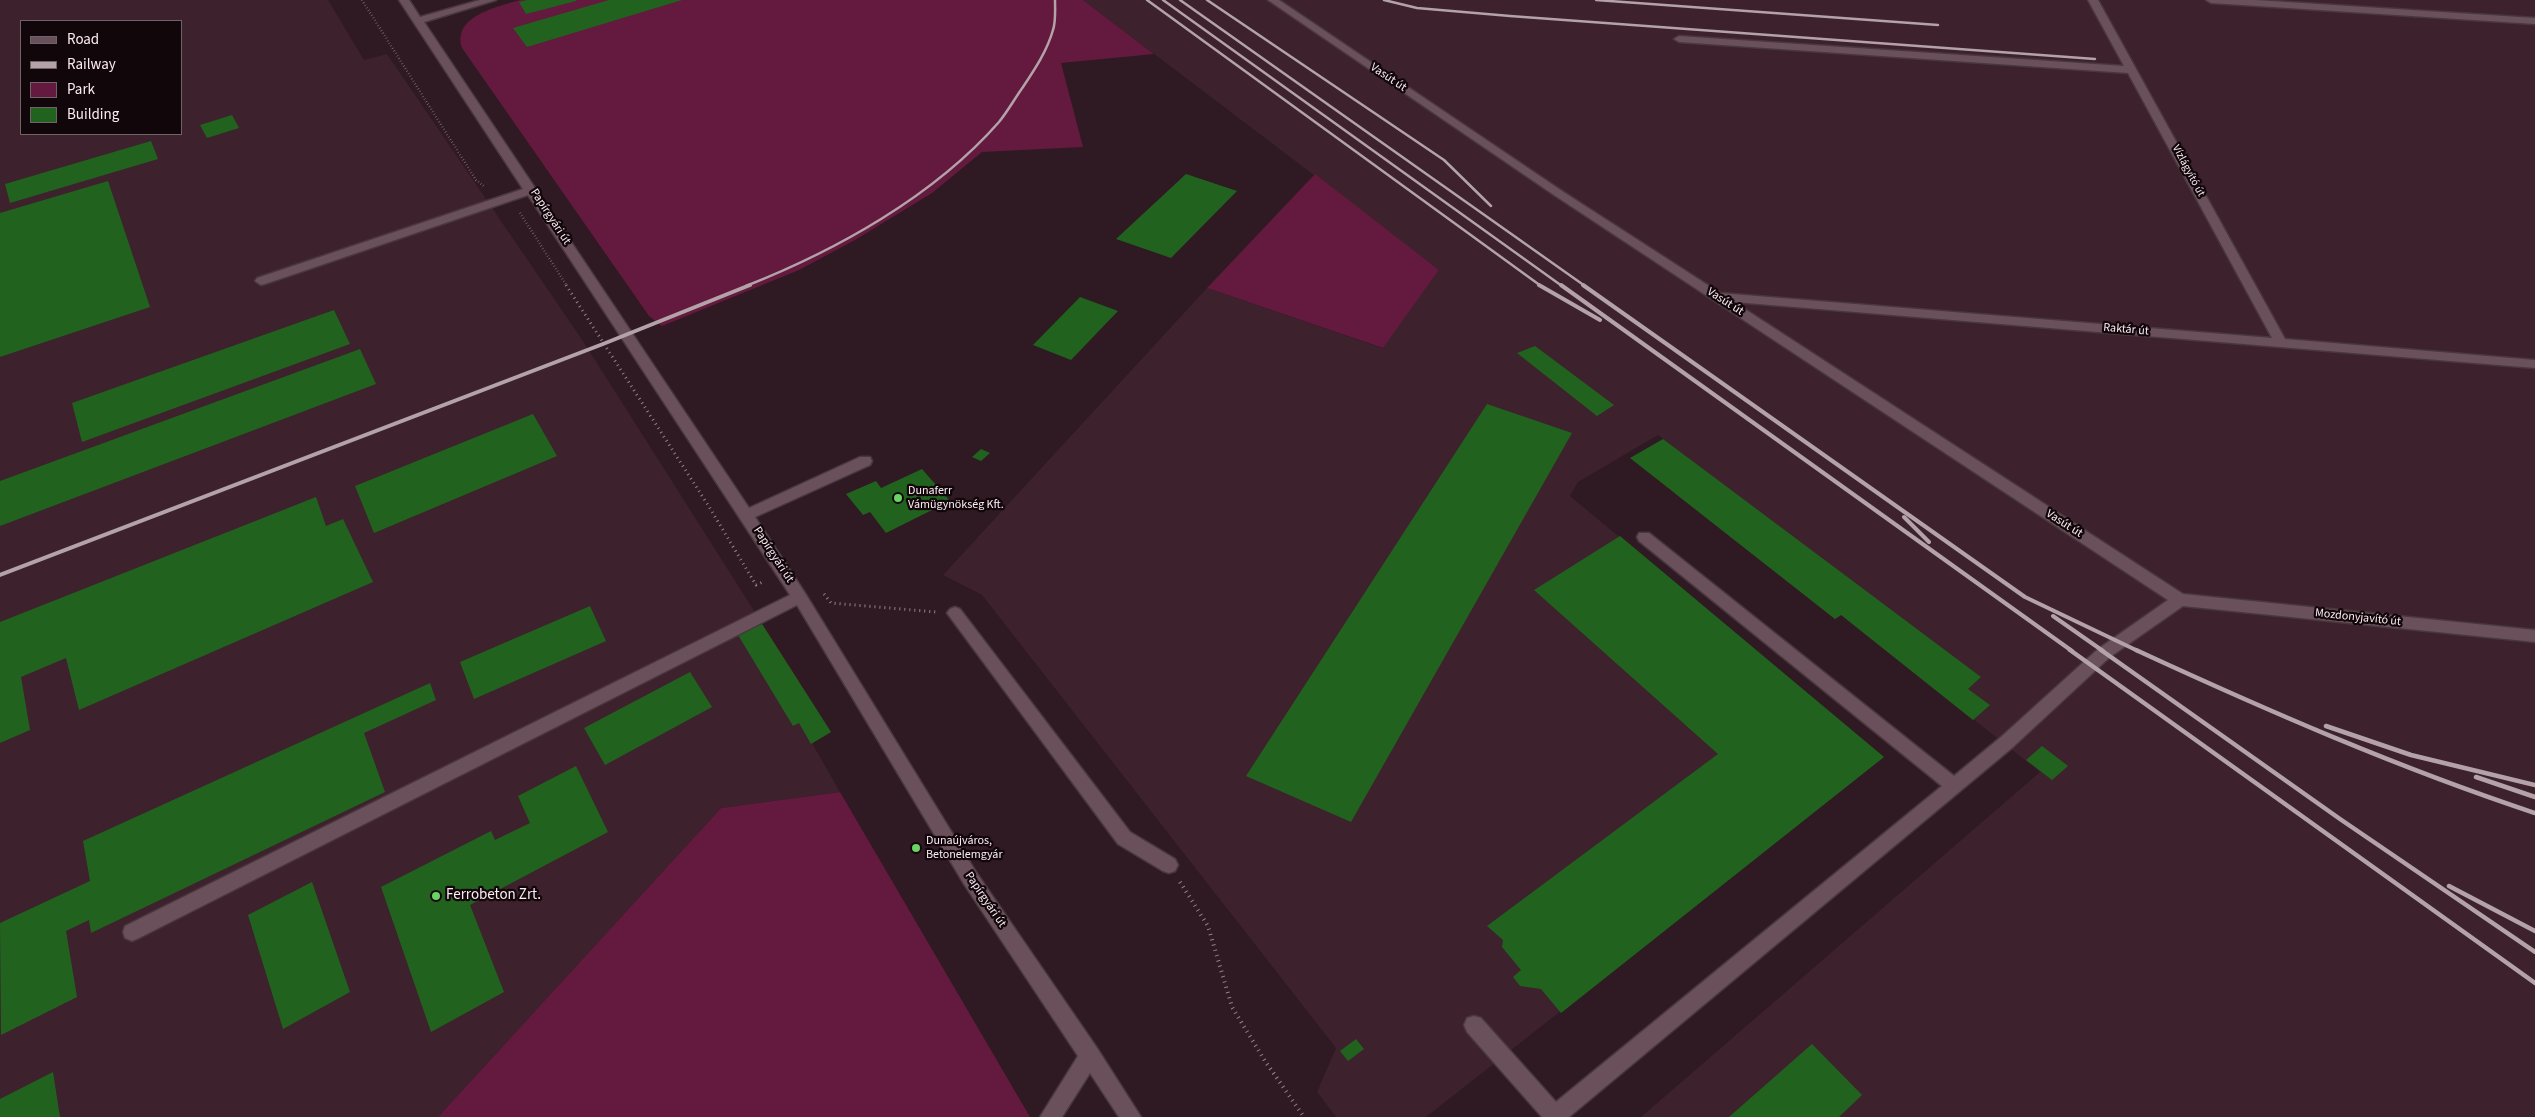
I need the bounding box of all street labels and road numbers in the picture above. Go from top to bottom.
street label: Vasút út [1367,61,1409,95]
street label: Vízlágyító út [2169,143,2207,199]
street label: Papírgyári út [527,186,573,248]
street label: Vasút út [1704,285,1746,319]
street label: Raktár út [2103,321,2149,339]
street label: Vasút út [2043,507,2085,541]
street label: Papírgyári út [750,524,796,586]
street label: Mozdonyjavító út [2314,606,2402,630]
street label: Papírgyári út [961,870,1009,930]

